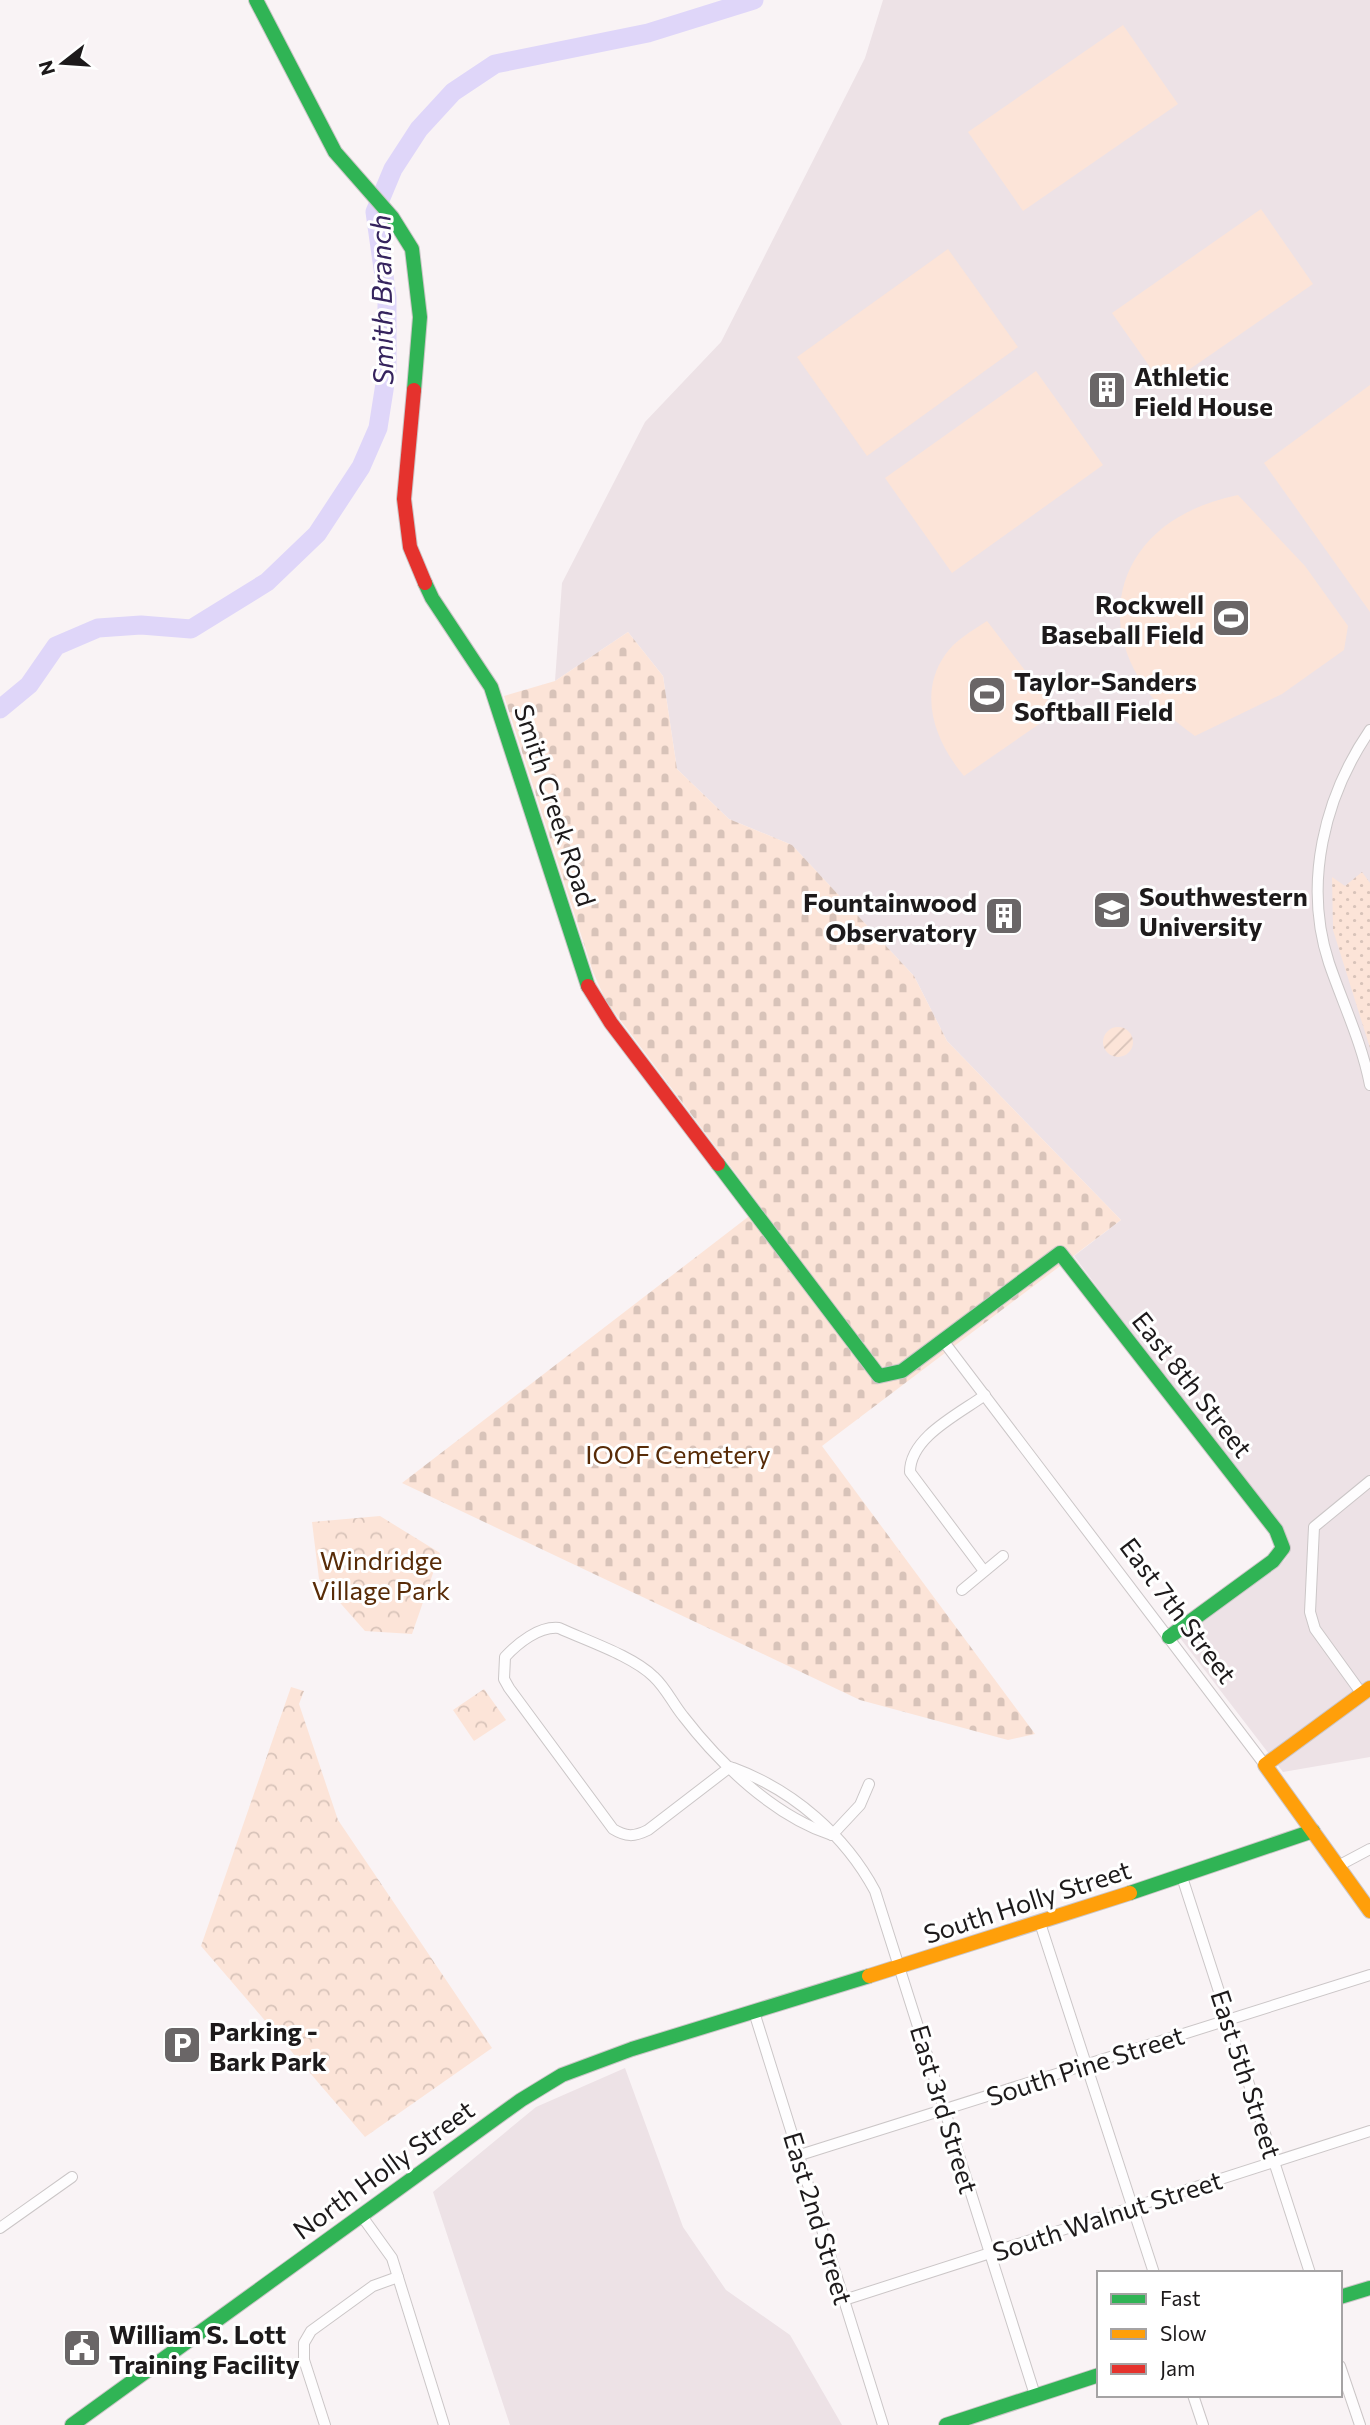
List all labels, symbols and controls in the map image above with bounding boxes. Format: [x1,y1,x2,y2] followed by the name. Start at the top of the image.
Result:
[28,28,98,98] north arrow
[33,58,59,78] text: N
[363,214,399,386] water label: Smith Branch
[1134,360,1273,421] place label: Athletic Field House
[1086,369,1128,411] building icon: Athletic Field House
[1041,588,1204,649] place label: Rockwell Baseball Field
[1210,597,1252,639] sports icon: Rockwell Baseball Field
[1014,665,1197,726] place label: Taylor-Sanders Softball Field
[966,674,1008,716] sports icon: Taylor-Sanders Softball Field
[509,700,603,910] street label: Smith Creek Road
[1139,880,1308,941] place label: Southwestern University
[803,886,977,947] place label: Fountainwood Observatory
[1091,889,1133,931] school or university icon: Southwestern University
[983,895,1025,937] building icon: Fountainwood Observatory
[1127,1305,1259,1463] street label: East 8th Street
[585,1438,771,1469] park label: IOOF Cemetery
[1114,1531,1244,1689] street label: East 7th Street
[312,1544,450,1605] park label: Windridge Village Park
[919,1853,1135,1949] street label: South Holly Street
[1205,1986,1289,2162] street label: East 5th Street
[209,2015,327,2076] place label: Parking - Bark Park
[982,2018,1188,2112] street label: South Pine Street
[905,2021,985,2197] street label: East 3rd Street
[161,2024,203,2066] parking icon: Parking - Bark Park
[286,2093,480,2245] street label: North Holly Street
[778,2128,860,2308] street label: East 2nd Street
[988,2163,1226,2267] street label: South Walnut Street
[1097,2271,1342,2397] legend
[1160,2285,1201,2310] text: Fast
[109,2318,300,2379] place label: William S. Lott Training Facility
[1160,2320,1207,2345] text: Slow
[61,2327,103,2369] public building icon: William S. Lott Training Facility
[1160,2355,1195,2380] text: Jam

